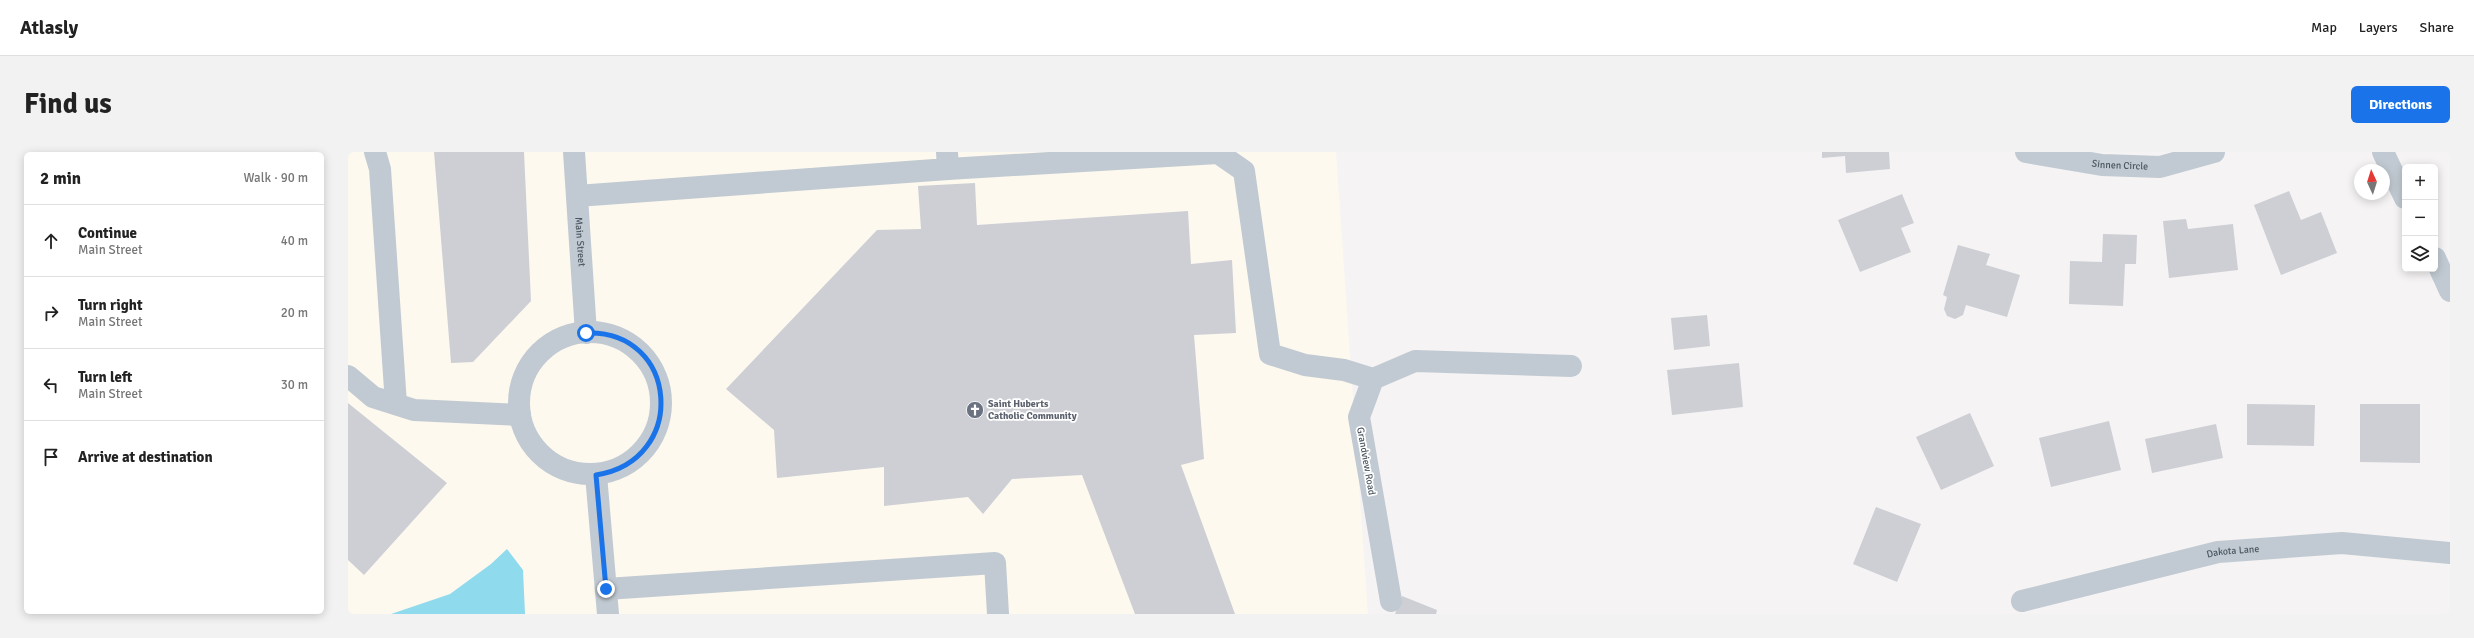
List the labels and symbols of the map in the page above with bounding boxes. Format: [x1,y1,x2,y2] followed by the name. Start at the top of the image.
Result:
[2091,157,2148,173] street label: Sinnen Circle
[2354,164,2390,200] north arrow
[572,217,588,267] street label: Main Street
[577,324,595,342] route start
[988,398,1077,422] place label: Saint Huberts Catholic Community
[965,400,985,420] church icon: Saint Huberts Catholic Community
[1354,426,1378,496] street label: Grandview Road
[2205,543,2260,561] street label: Dakota Lane
[597,580,615,598] route end

